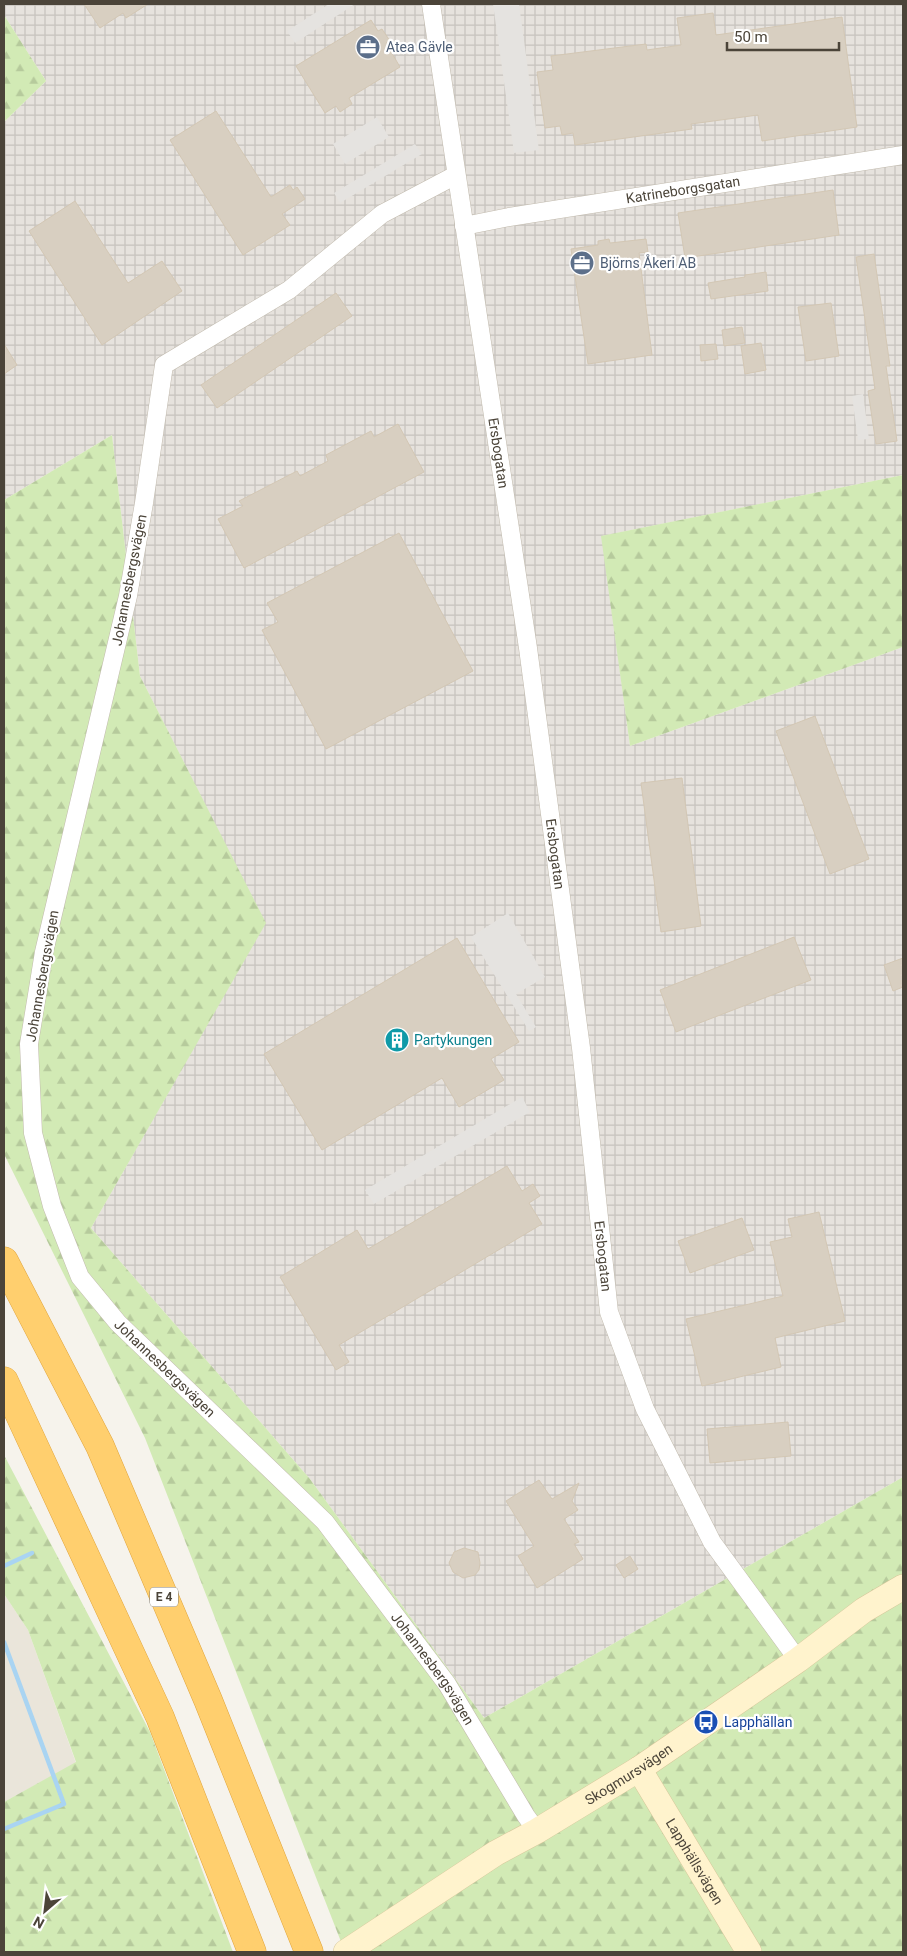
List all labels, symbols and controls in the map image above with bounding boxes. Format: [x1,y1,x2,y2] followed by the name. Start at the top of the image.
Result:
[727,20,840,52] scale bar
[734,28,768,46] text: 50 m
[355,34,381,60] office icon: Atea Gävle
[386,39,453,55] place label: Atea Gävle
[625,173,741,206] street label: Katrineborgsgatan
[569,250,595,276] office icon: Björns Åkeri AB
[600,254,696,271] place label: Björns Åkeri AB
[485,417,512,489] street label: Ersbogatan
[108,513,150,647] street label: Johannesbergsvägen
[543,818,568,890] street label: Ersbogatan
[23,909,61,1043] street label: Johannesbergsvägen
[384,1027,410,1053] building icon: Partykungen
[414,1032,492,1048] place label: Partykungen
[591,1220,615,1292] street label: Ersbogatan
[111,1316,219,1420] street label: Johannesbergsvägen
[150,1588,178,1606] road number: E 4
[388,1609,478,1728] street label: Johannesbergsvägen
[693,1709,719,1735] bus stop icon: Lapphällan
[724,1714,792,1730] place label: Lapphällan
[582,1741,675,1808] street label: Skogmursvägen
[663,1816,727,1908] street label: Lapphällsvägen
[20,1886,70,1936] north arrow
[31,1913,47,1932] text: N

